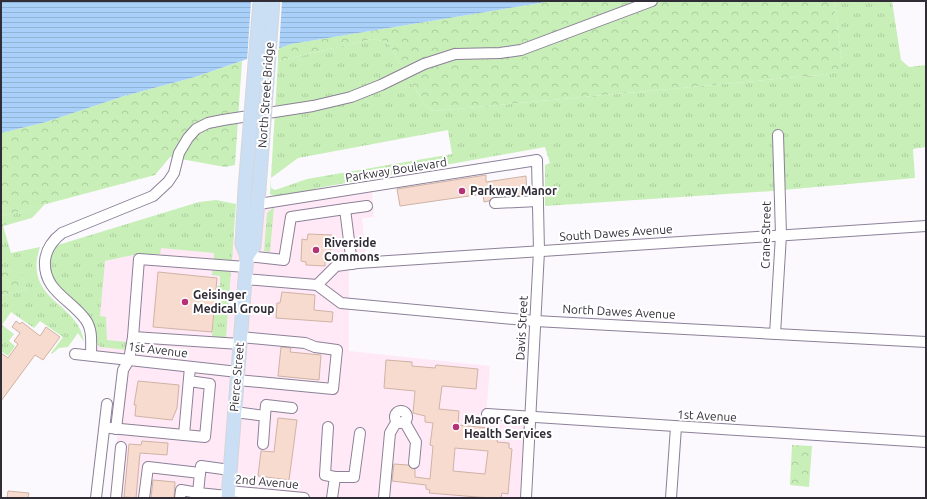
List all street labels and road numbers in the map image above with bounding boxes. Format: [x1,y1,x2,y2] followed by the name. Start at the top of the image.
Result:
[255,41,276,148] street label: North Street Bridge
[344,155,448,184] street label: Parkway Boulevard
[758,201,773,269] street label: Crane Street
[559,222,673,243] street label: South Dawes Avenue
[513,295,530,361] street label: Davis Street
[562,302,676,321] street label: North Dawes Avenue
[128,339,189,360] street label: 1st Avenue
[227,341,246,412] street label: Pierce Street
[677,407,737,424] street label: 1st Avenue
[235,472,299,491] street label: 2nd Avenue

